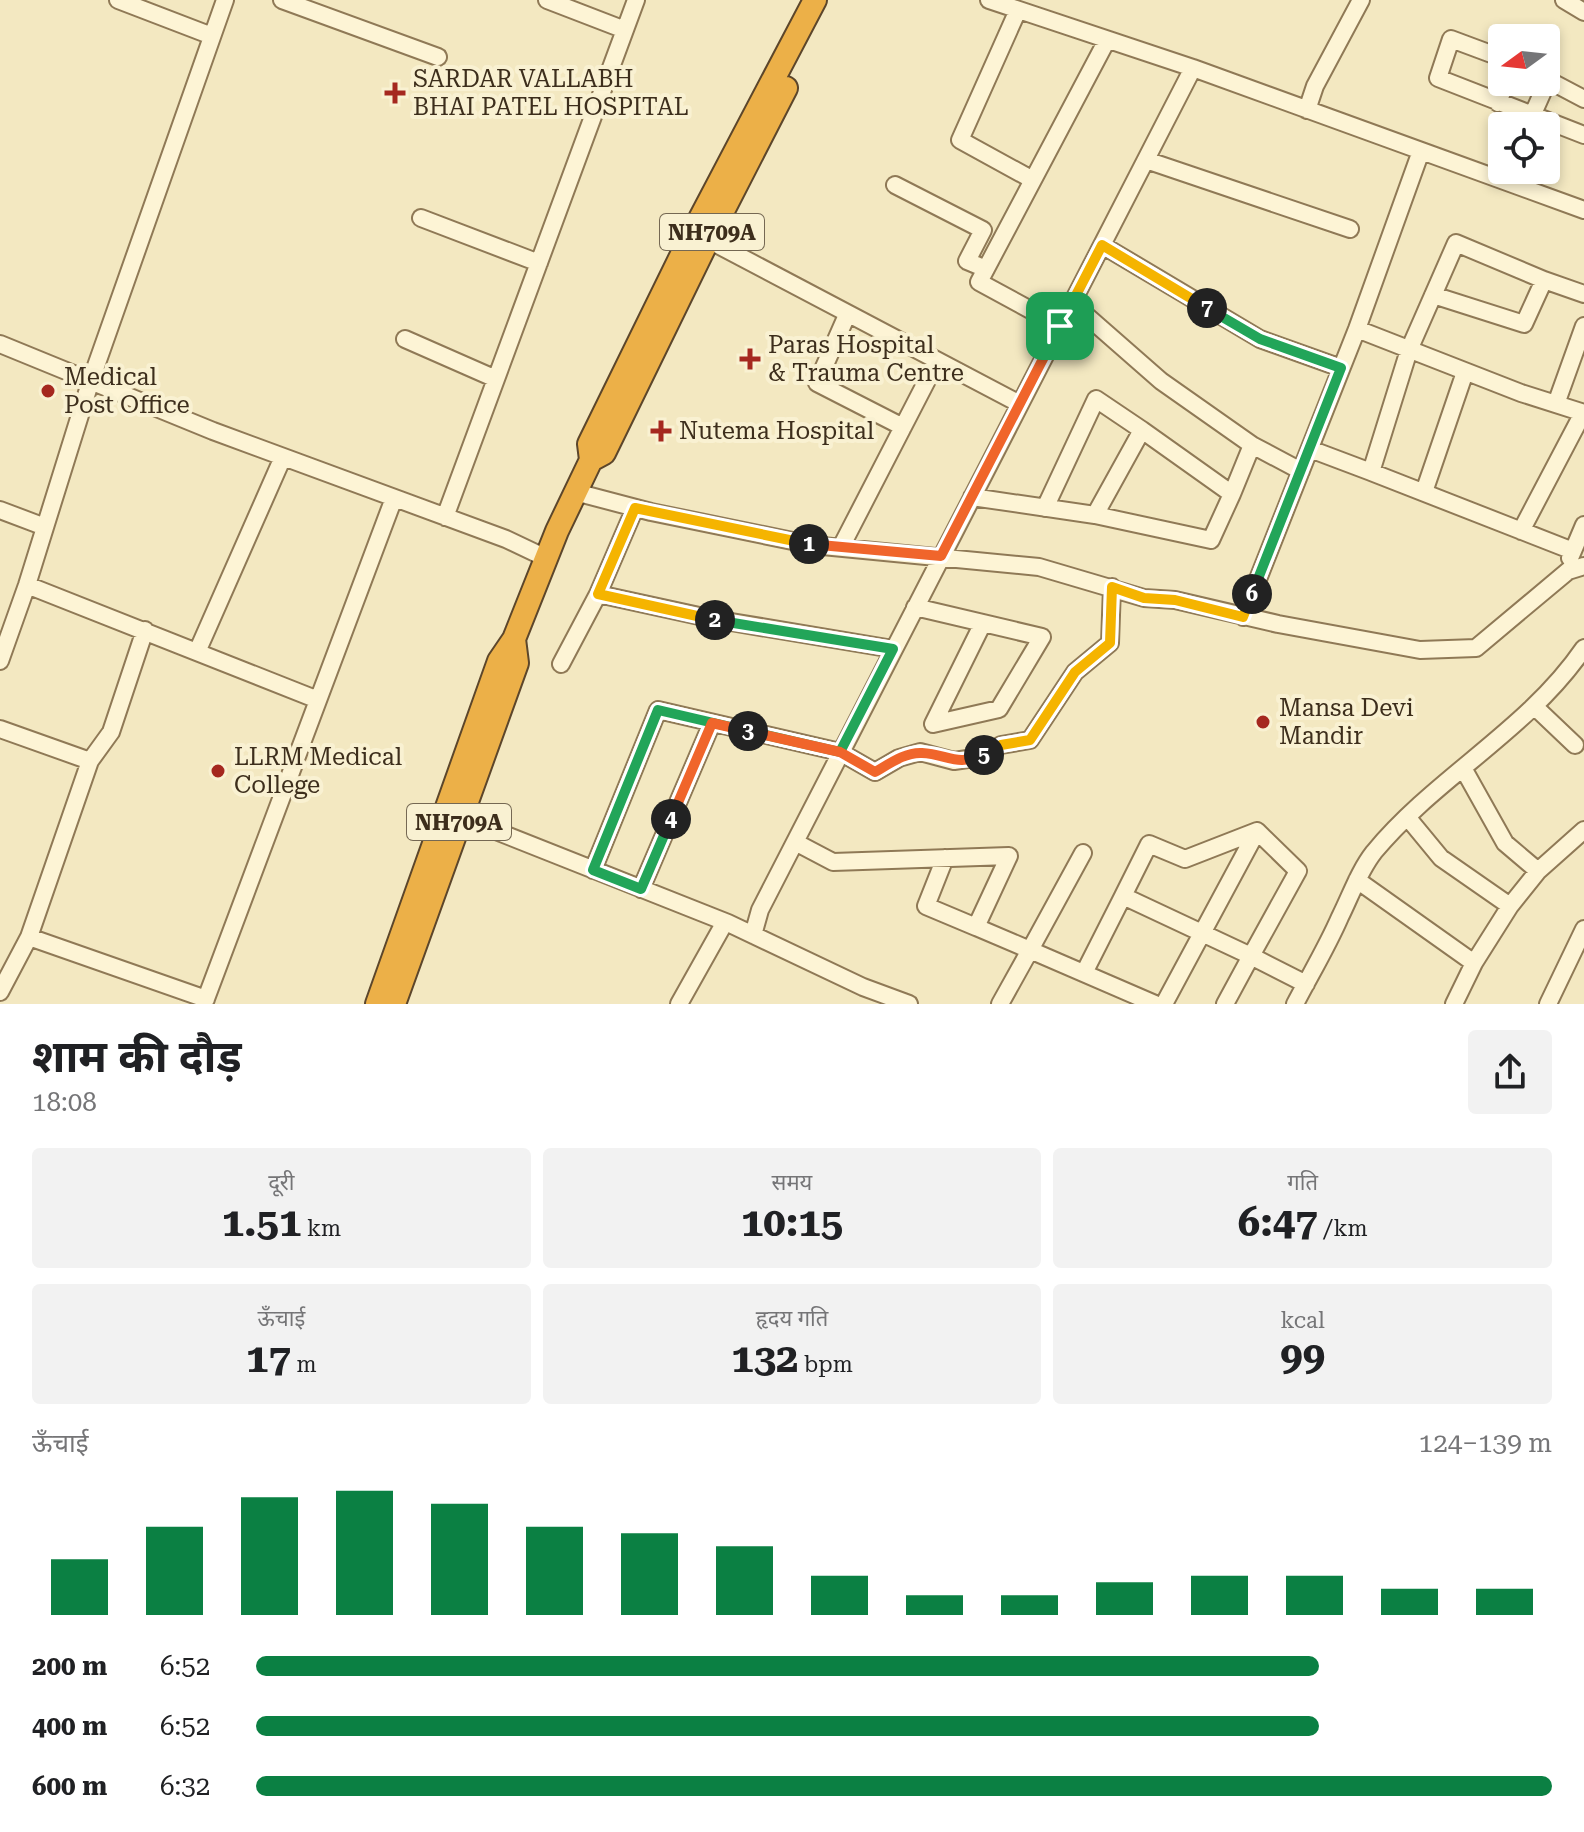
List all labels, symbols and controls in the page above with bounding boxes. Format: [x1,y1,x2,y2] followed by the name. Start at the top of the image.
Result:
[1488,24,1560,96] north arrow
[1488,24,1560,184] map controls
[413,65,689,121] place label: SARDAR VALLABH BHAI PATEL HOSPITAL
[384,82,406,104] marker: SARDAR VALLABH BHAI PATEL HOSPITAL
[1488,112,1560,184] button: locate
[660,214,764,250] road number: NH709A
[1187,288,1227,328] pin: 7
[1026,292,1094,360] pin
[1201,295,1213,320] text: 7
[1038,304,1082,348] icon: arrive
[768,331,964,387] place label: Paras Hospital & Trauma Centre
[739,348,761,370] marker: Paras Hospital & Trauma Centre
[64,363,190,419] place label: Medical Post Office
[39,382,57,400] marker: Medical Post Office
[679,417,874,445] place label: Nutema Hospital
[650,420,672,442] marker: Nutema Hospital
[789,524,829,564] pin: 1
[803,531,815,556] text: 1
[1232,574,1272,614] pin: 6
[1246,581,1258,606] text: 6
[695,600,735,640] pin: 2
[709,607,721,632] text: 2
[1279,694,1414,750] place label: Mansa Devi Mandir
[728,711,768,751] pin: 3
[1254,713,1272,731] marker: Mansa Devi Mandir
[742,718,754,743] text: 3
[964,735,1004,775] pin: 5
[978,742,990,767] text: 5
[234,743,402,799] place label: LLRM Medical College
[209,762,227,780] marker: LLRM Medical College
[651,799,691,839] pin: 4
[407,804,511,840] road number: NH709A
[665,806,677,831] text: 4
[1468,1030,1552,1114] button: share
[32,1031,241,1083] text: शाम की दौड़
[32,1087,97,1117] text: 18:08
[268,1170,295,1195] text: दूरी
[772,1170,812,1195] text: समय
[1287,1170,1318,1195] text: गति
[222,1199,301,1246] text: 1.51
[741,1199,843,1246] text: 10:15
[1238,1199,1318,1246] text: 6:47
[301,1216,341,1241] text: km
[1318,1216,1367,1241] text: /km
[257,1306,305,1331] text: ऊँचाई
[756,1306,828,1331] text: हृदय गति
[1281,1308,1325,1333] text: kcal
[1280,1333,1325,1380] text: 99
[246,1335,291,1382] text: 17
[731,1335,798,1382] text: 132
[291,1352,317,1377] text: m
[798,1352,853,1377] text: bpm
[32,1428,88,1458] text: ऊँचाई
[1419,1428,1552,1458] text: 124–139 m
[32,1651,107,1681] text: 200 m
[160,1651,210,1681] text: 6:52
[32,1711,107,1741] text: 400 m
[160,1711,210,1741] text: 6:52
[32,1771,107,1801] text: 600 m
[160,1771,210,1801] text: 6:32

